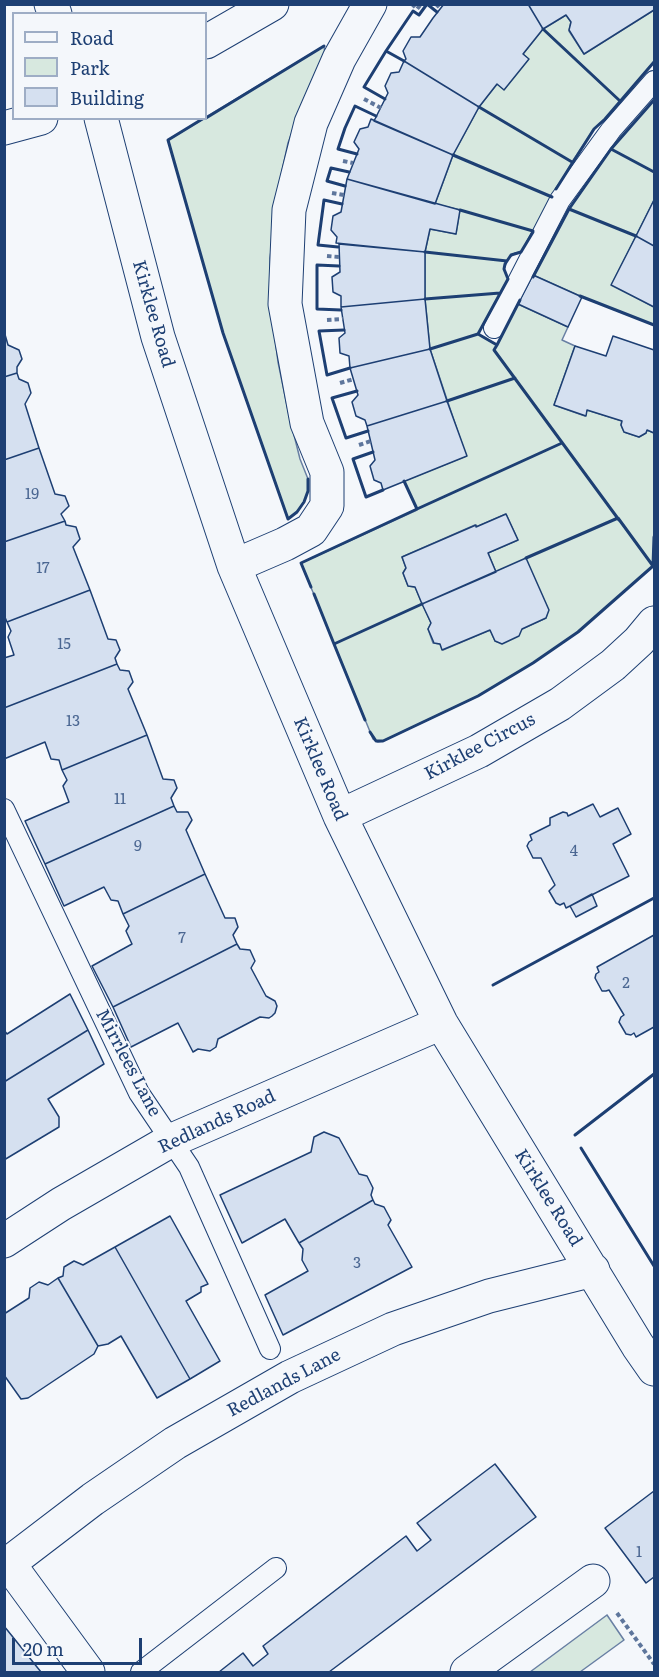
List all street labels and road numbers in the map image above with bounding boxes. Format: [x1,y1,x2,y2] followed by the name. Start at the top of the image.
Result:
[127,258,179,370] street label: Kirklee Road
[421,709,539,785] street label: Kirklee Circus
[288,714,352,824] street label: Kirklee Road
[91,1006,165,1120] street label: Mirrlees Lane
[155,1085,279,1159] street label: Redlands Road
[510,1145,586,1251] street label: Kirklee Road
[224,1344,344,1422] street label: Redlands Lane

